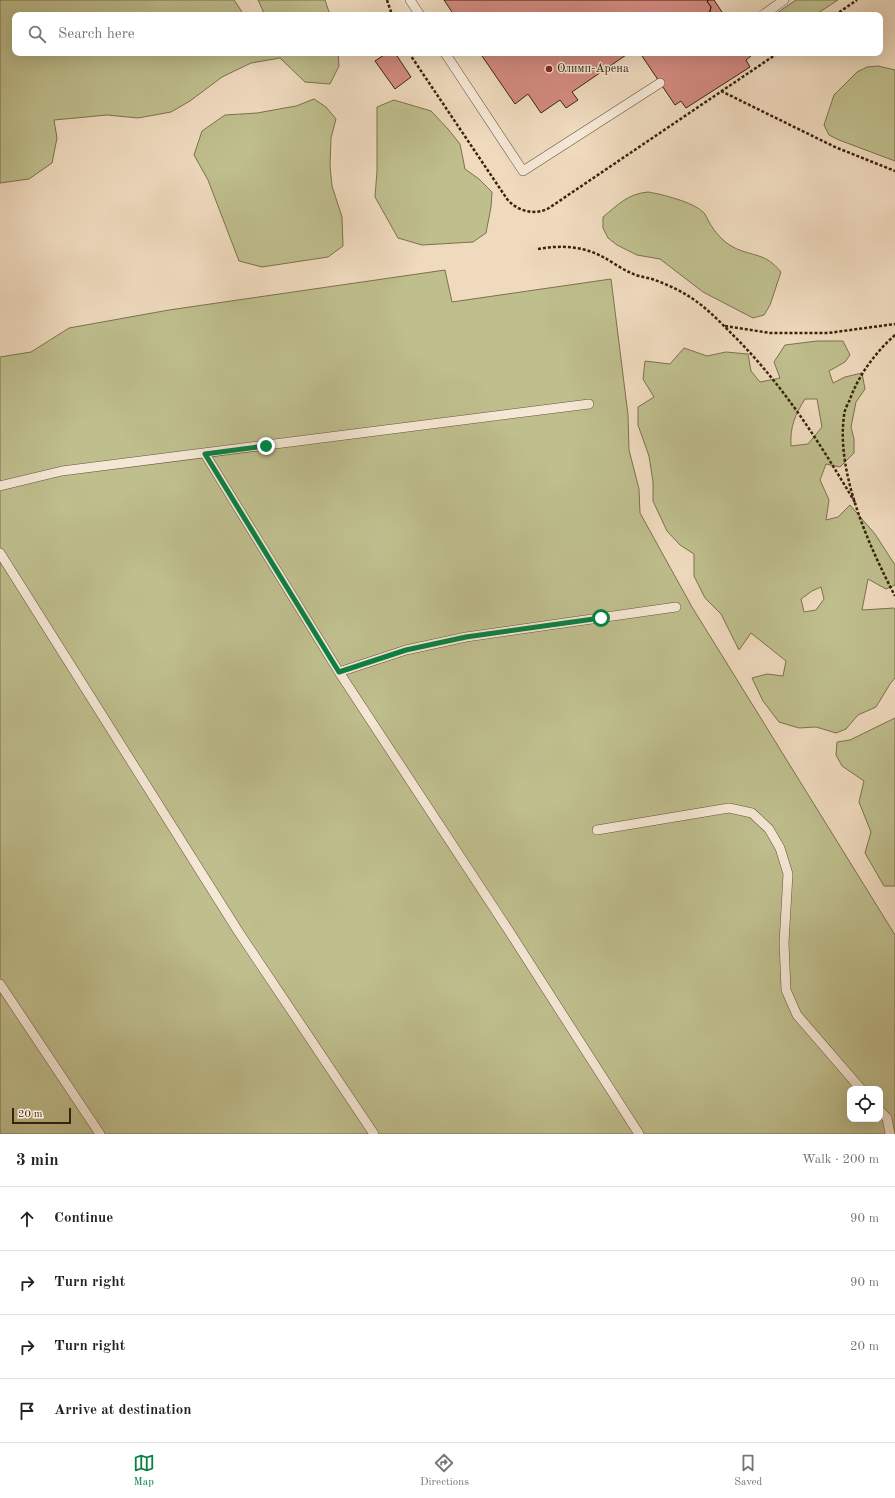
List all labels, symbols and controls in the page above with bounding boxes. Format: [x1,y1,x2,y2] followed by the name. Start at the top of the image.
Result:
[12,12,883,56] search box
[26,23,48,45] icon: search
[58,27,135,42] text: Search here
[557,63,629,75] place label: Олимп-Арена
[544,64,554,74] marker: Олимп-Арена
[257,437,275,455] route end
[592,609,610,627] route start
[847,1086,883,1122] map controls
[847,1086,883,1122] button: locate
[12,1106,71,1125] scale bar
[18,1109,43,1120] text: 20 m
[16,1152,59,1169] text: 3 min
[802,1153,879,1166] text: Walk · 200 m
[16,1208,38,1230] icon: ahead
[54,1211,113,1226] text: Continue
[850,1212,879,1225] text: 90 m
[16,1272,38,1294] icon: right
[54,1275,125,1290] text: Turn right
[850,1276,879,1289] text: 90 m
[16,1336,38,1358] icon: right
[54,1339,125,1354] text: Turn right
[850,1340,879,1353] text: 20 m
[16,1400,38,1422] icon: arrive
[54,1403,192,1418] text: Arrive at destination
[133,1452,155,1490] tab: Map
[420,1452,469,1490] tab: Directions
[734,1452,762,1490] tab: Saved

